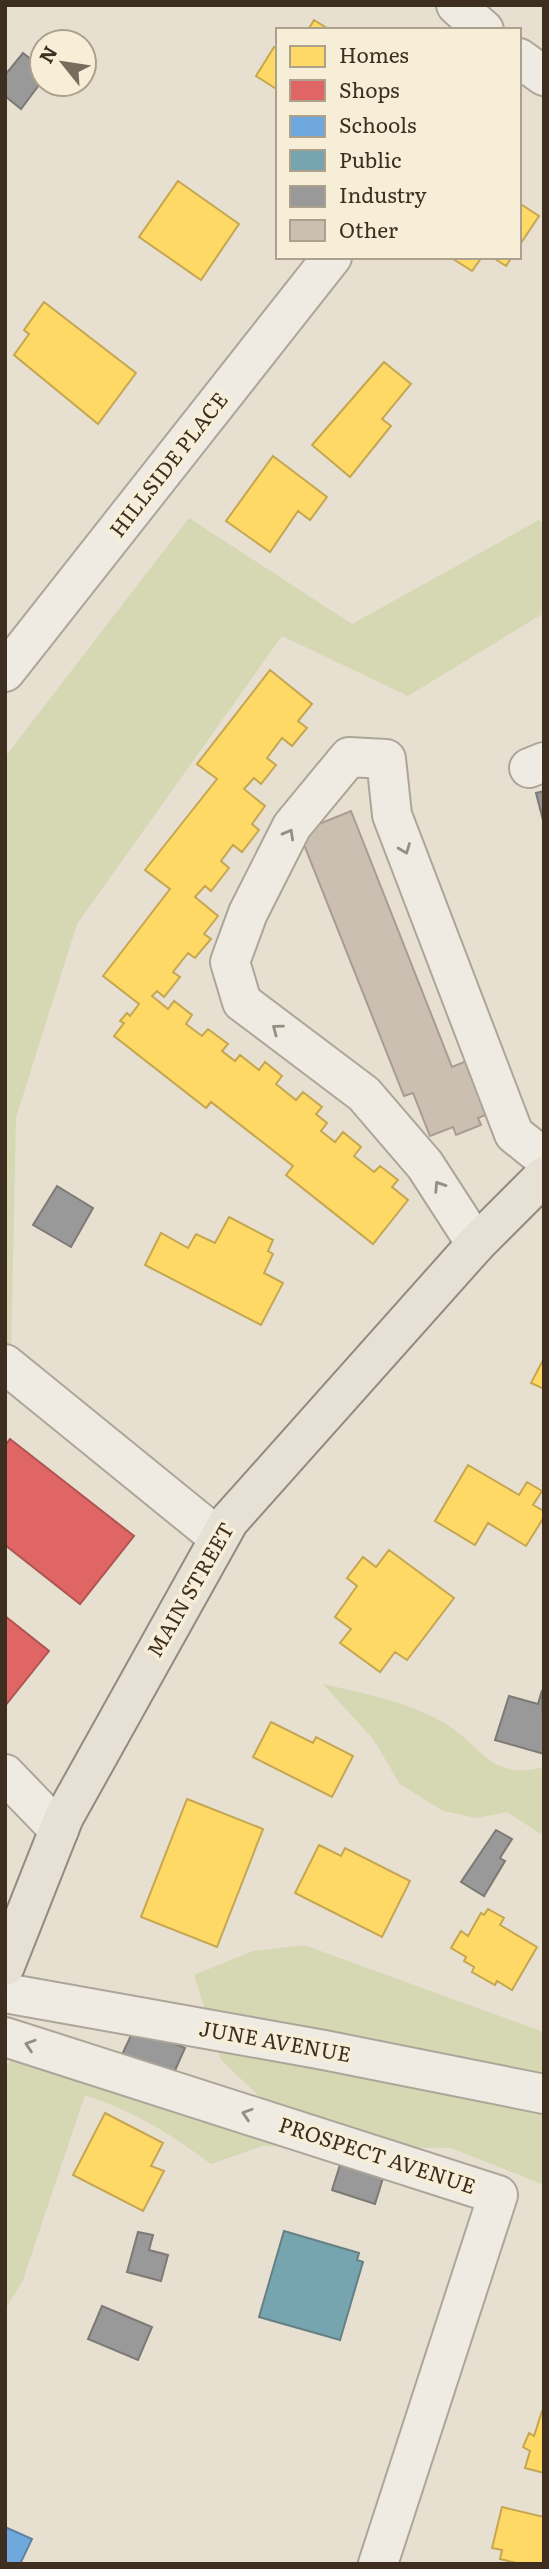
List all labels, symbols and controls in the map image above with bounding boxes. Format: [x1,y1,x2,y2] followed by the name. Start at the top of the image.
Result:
[28,28,98,98] north arrow
[276,28,521,259] legend
[339,38,409,69] text: Homes
[31,40,64,68] text: N
[339,73,400,104] text: Shops
[339,108,417,139] text: Schools
[339,143,401,174] text: Public
[339,178,427,209] text: Industry
[339,213,398,244] text: Other
[100,384,234,543] street label: HILLSIDE PLACE
[280,829,294,841] one-way arrow
[397,843,411,855] one-way arrow
[272,1025,285,1038] one-way arrow
[434,1181,447,1194] one-way arrow
[138,1515,240,1662] street label: MAIN STREET
[197,2011,354,2068] street label: JUNE AVENUE
[24,2039,37,2053] one-way arrow
[275,2107,480,2200] street label: PROSPECT AVENUE
[241,2108,253,2122] one-way arrow

